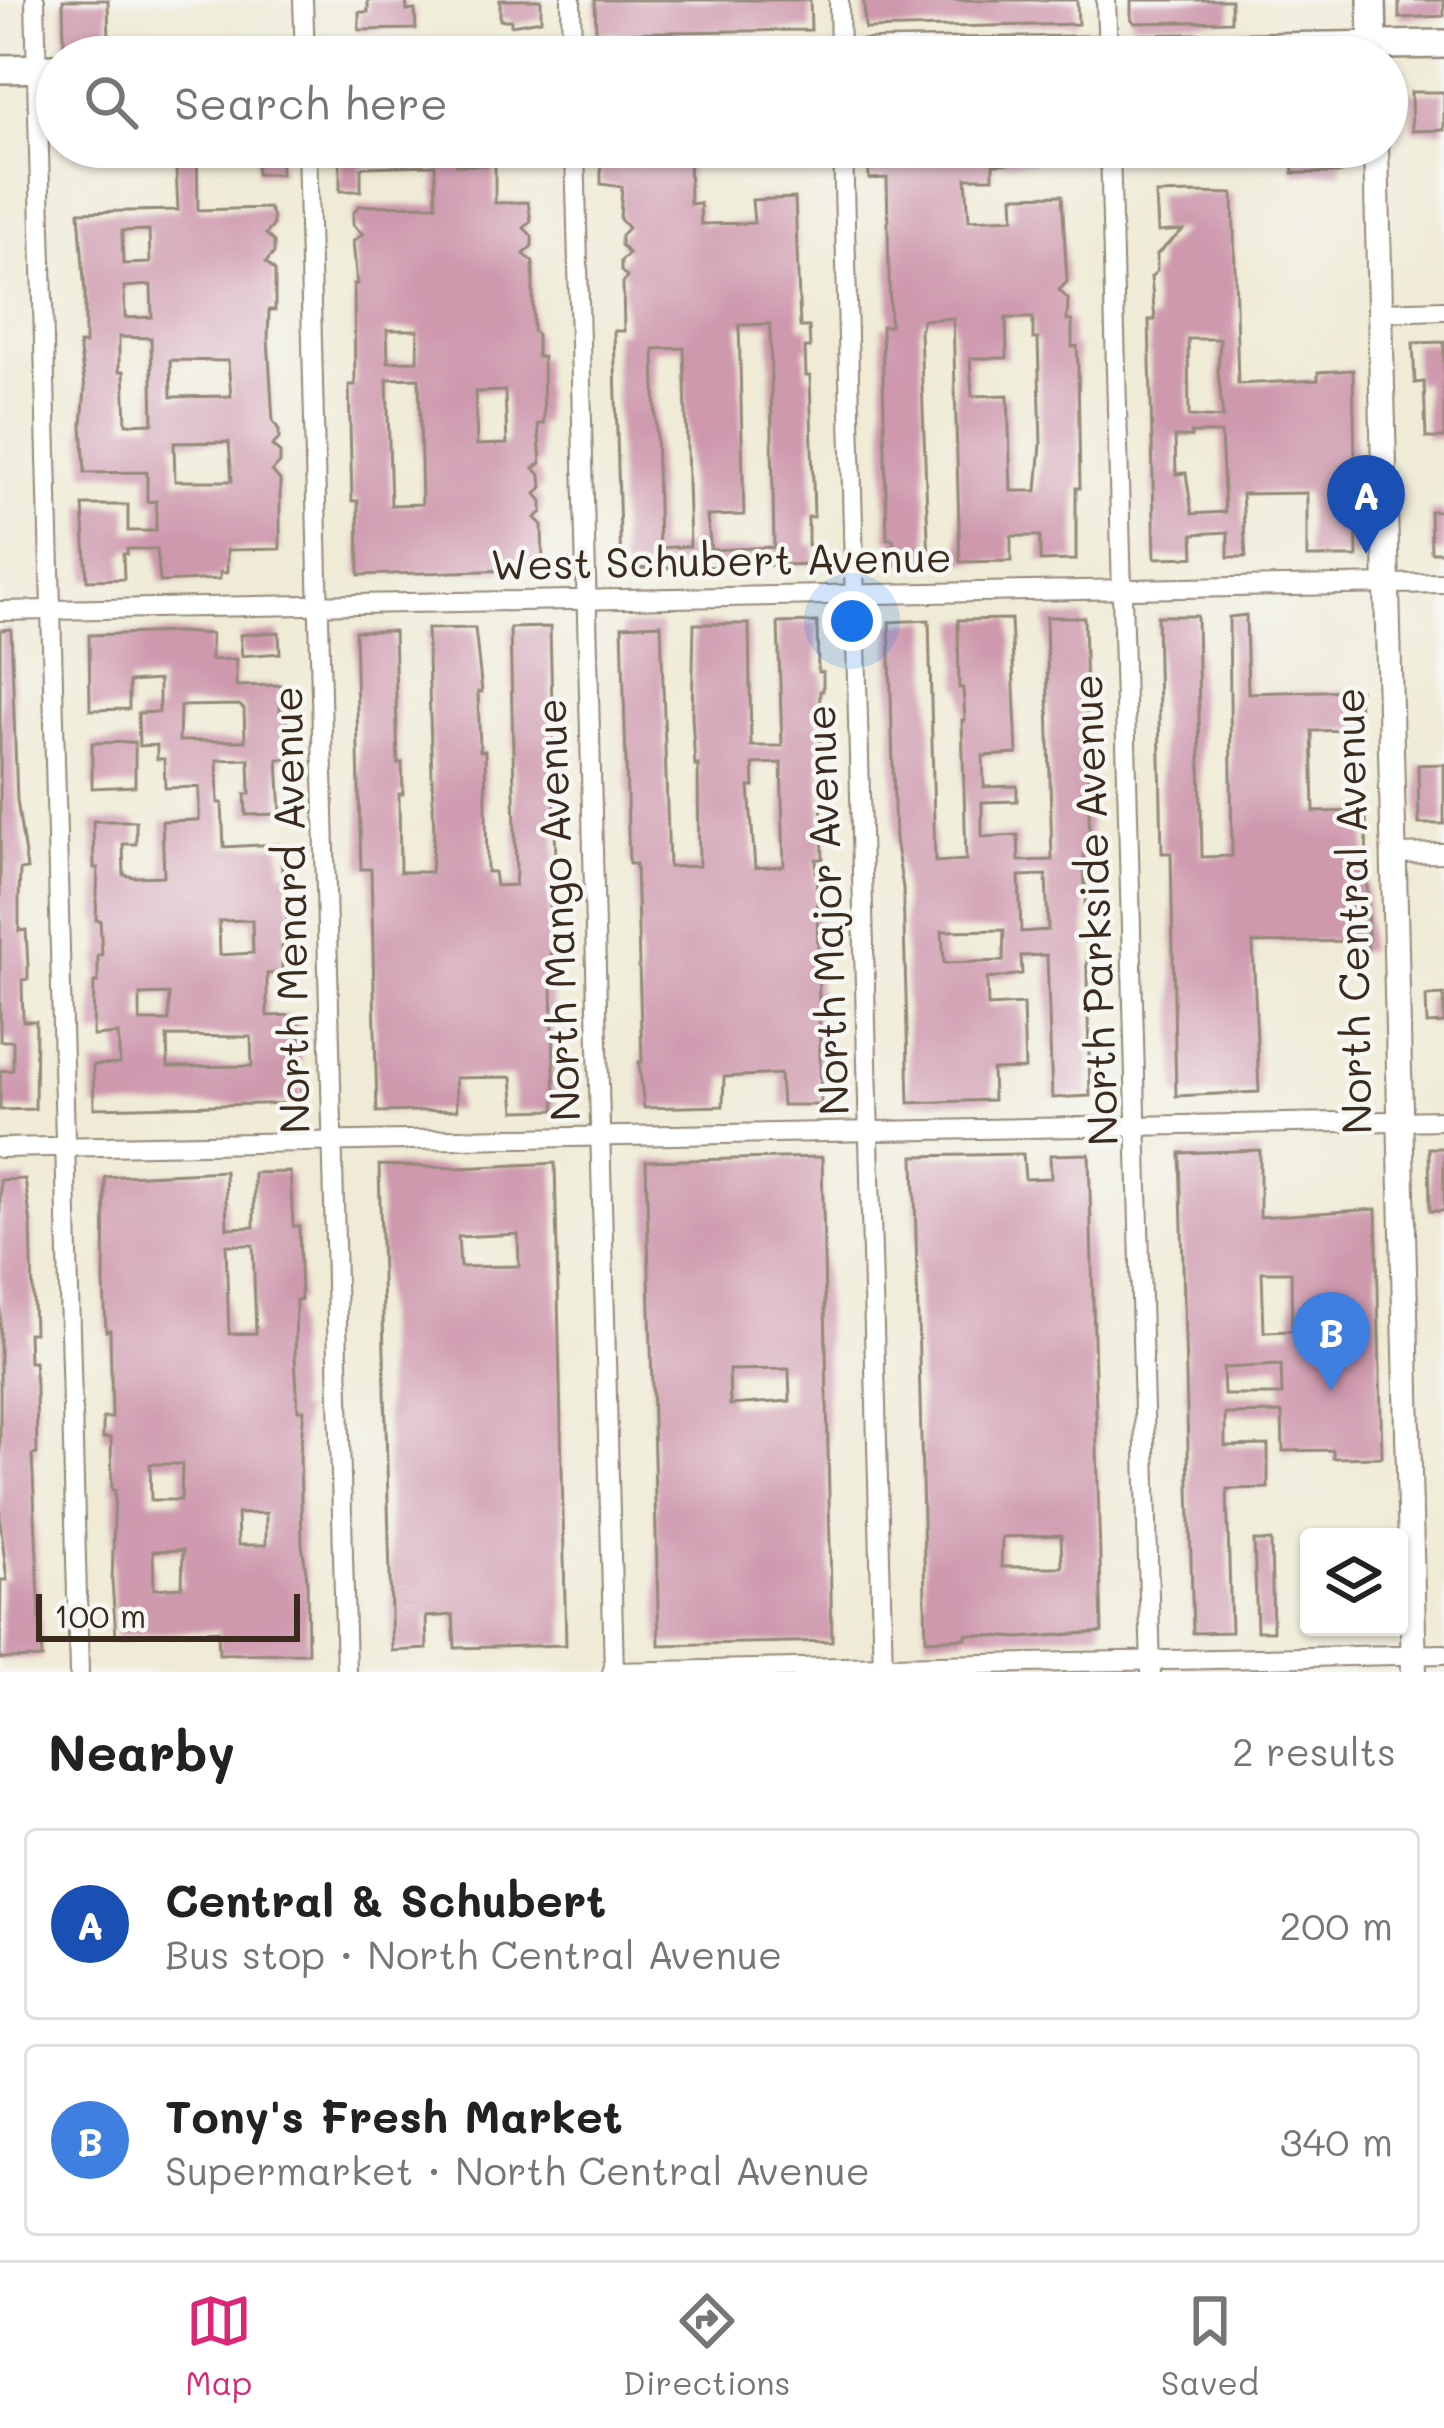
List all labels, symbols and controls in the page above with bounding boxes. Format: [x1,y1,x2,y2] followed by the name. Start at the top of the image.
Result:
[36,36,1408,168] search box
[78,69,144,135] icon: search
[174,73,448,131] text: Search here
[1327,455,1405,554] pin: A
[490,528,952,591] street label: West Schubert Avenue
[822,591,882,651] your location
[1058,673,1129,1147] street label: North Parkside Avenue
[258,686,321,1134] street label: North Menard Avenue
[1320,687,1383,1135] street label: North Central Avenue
[522,697,591,1123] street label: North Mango Avenue
[791,704,860,1116] street label: North Major Avenue
[1292,1292,1370,1391] pin: B
[1300,1528,1408,1636] map controls
[1300,1528,1408,1636] button: layers
[36,1588,300,1641] scale bar
[54,1593,146,1636] text: 100 m
[48,1717,235,1784] text: Nearby
[1232,1725,1396,1776] text: 2 results
[165,1870,606,1928] text: Central & Schubert
[76,1899,104,1950] text: A
[1280,1899,1393,1950] text: 200 m
[165,1928,782,1979] text: Bus stop · North Central Avenue
[165,2086,623,2144] text: Tony's Fresh Market
[77,2115,103,2166] text: B
[1280,2115,1393,2166] text: 340 m
[165,2144,870,2195] text: Supermarket · North Central Avenue
[185,2288,252,2403] tab: Map
[623,2288,790,2403] tab: Directions
[1161,2288,1259,2403] tab: Saved

